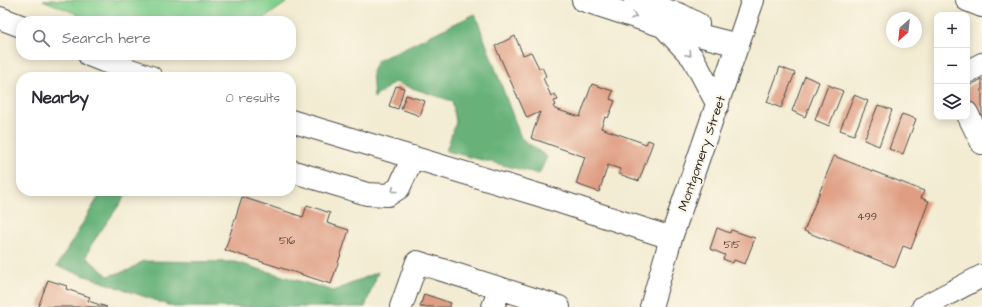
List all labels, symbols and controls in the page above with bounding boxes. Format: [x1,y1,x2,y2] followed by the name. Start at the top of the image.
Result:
[630,12,637,20] one-way arrow
[886,12,922,48] north arrow
[934,12,970,120] map controls
[934,12,970,48] button: +
[16,16,296,60] search box
[30,27,52,49] icon: search
[62,28,151,49] text: Search here
[934,48,970,84] button: −
[685,49,692,57] one-way arrow
[934,84,970,120] button: layers
[32,86,89,110] text: Nearby
[225,89,280,107] text: 0 results
[674,93,731,214] street label: Montgomery Street
[392,186,399,193] one-way arrow
[857,209,877,224] house number: 499
[279,233,295,248] house number: 516
[724,237,741,252] house number: 515

